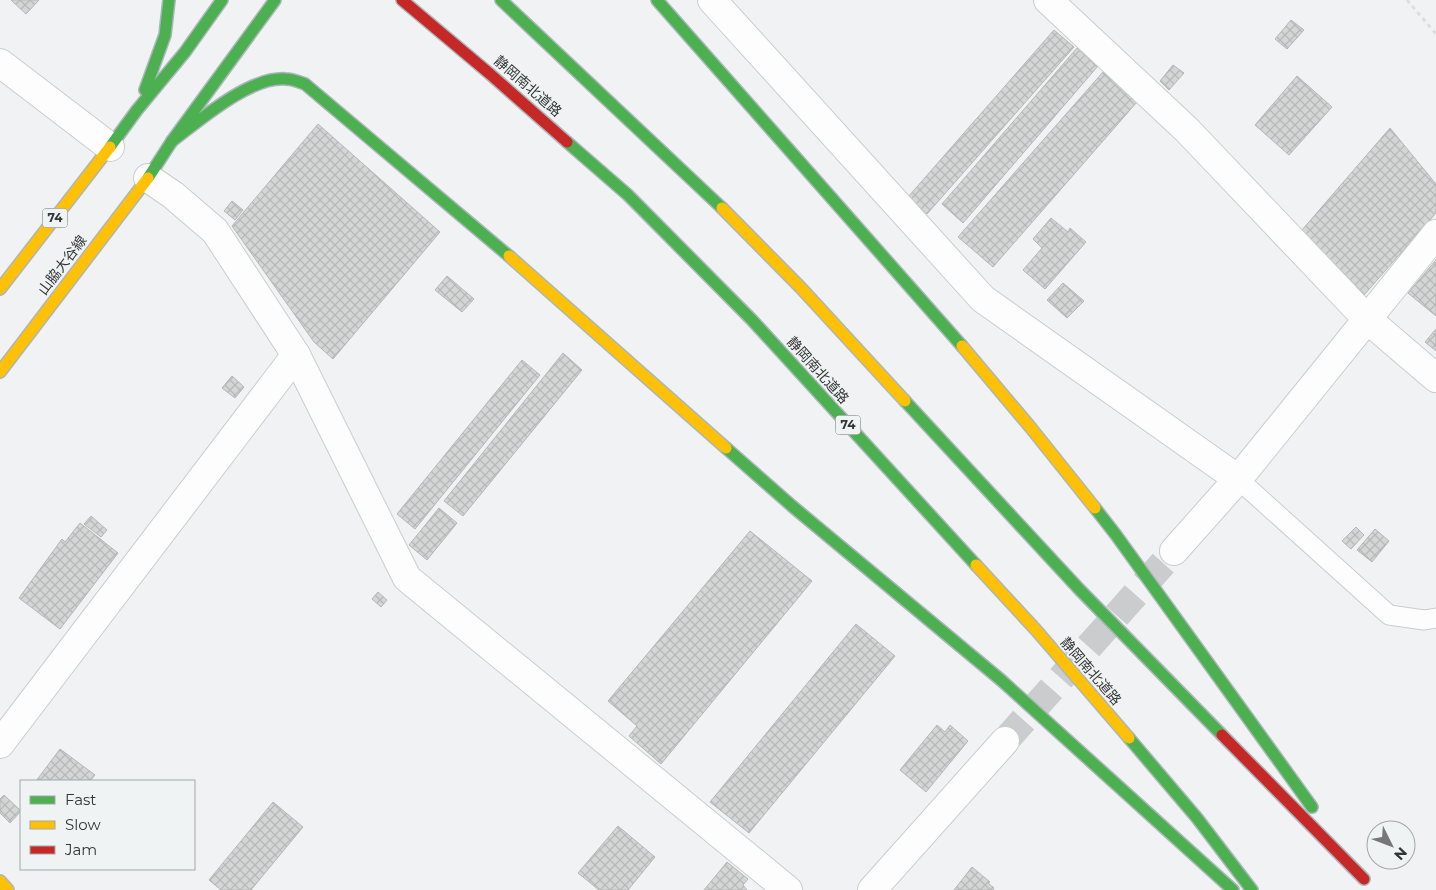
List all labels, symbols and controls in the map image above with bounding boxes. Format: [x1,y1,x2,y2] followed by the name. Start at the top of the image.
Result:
[490,52,566,120] street label: 静岡南北道路
[42,208,68,228] road number: 74
[34,232,90,298] street label: 山脇大谷線
[783,333,853,407] street label: 静岡南北道路
[836,416,860,434] road number: 74
[1057,633,1125,709] street label: 静岡南北道路
[20,780,195,870] legend
[65,790,96,809] text: Fast
[65,815,101,834] text: Slow
[1366,820,1416,870] north arrow
[64,840,97,859] text: Jam
[1390,843,1411,864] text: N

